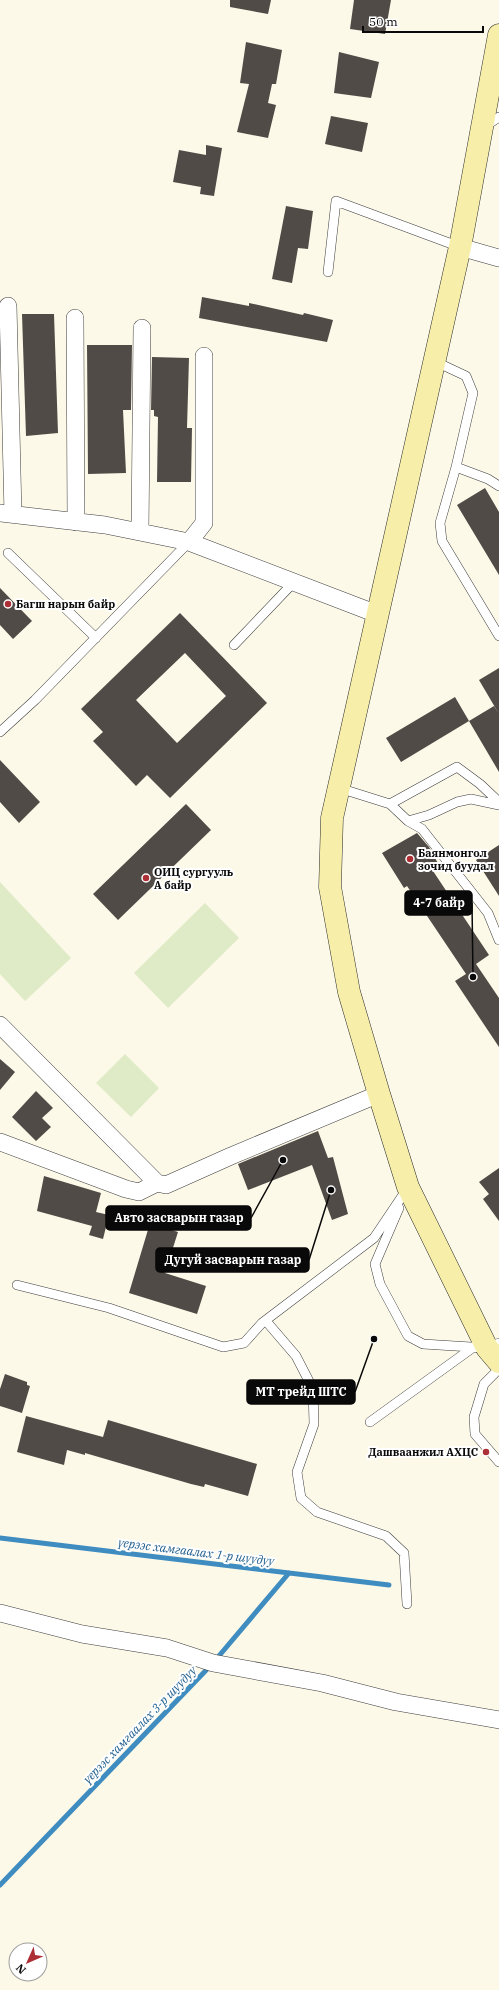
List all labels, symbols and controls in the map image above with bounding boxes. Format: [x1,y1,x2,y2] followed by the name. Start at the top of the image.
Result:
[363,8,483,34] scale bar
[369,14,398,29] text: 50 m
[16,597,115,611] place label: Багш нарын байр
[3,599,13,609] marker: Багш нарын байр
[418,846,494,873] place label: Баянмонгол зочид буудал
[405,854,415,864] marker: Баянмонгол зочид буудал
[154,865,234,892] place label: ОИЦ сургууль А байр
[141,873,151,883] marker: ОИЦ сургууль А байр
[405,891,472,915] callout: 4-7 байр
[413,895,465,910] text: 4-7 байр
[106,1206,251,1230] callout: Авто засварын газар
[114,1210,244,1225] text: Авто засварын газар
[156,1248,309,1272] callout: Дугуй засварын газар
[165,1252,302,1267] text: Дугуй засварын газар
[247,1380,355,1404] callout: МТ трейд ШТС
[255,1384,347,1399] text: МТ трейд ШТС
[368,1445,478,1459] place label: Дашваанжил АХЦС
[481,1447,491,1457] marker: Дашваанжил АХЦС
[116,1534,276,1569] water label: үерээс хамгаалах 1-р шуудуу
[79,1662,201,1787] water label: үерээс хамгаалах 3-р шуудуу
[8,1942,48,1982] north arrow
[13,1961,29,1977] text: N

